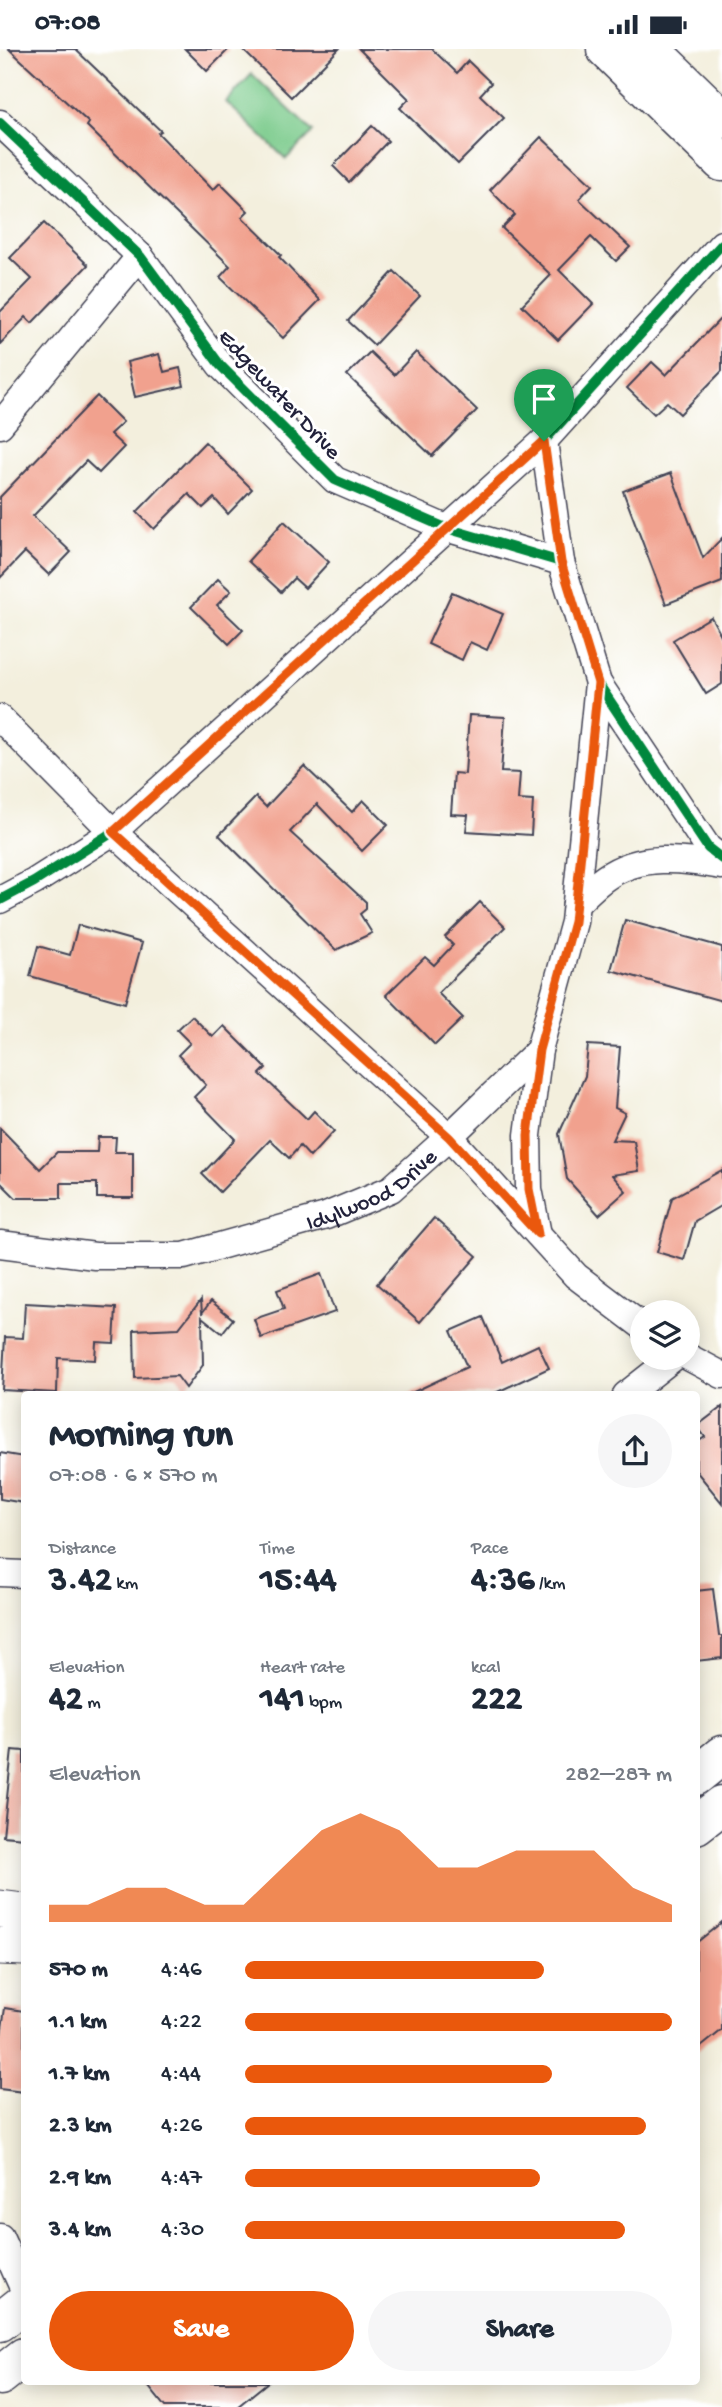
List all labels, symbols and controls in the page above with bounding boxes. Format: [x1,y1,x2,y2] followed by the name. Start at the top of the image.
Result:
[35,9,100,40] text: 07:08
[211,325,346,467] street label: Edgewater Drive
[514,369,574,441] pin
[525,380,563,418] icon: arrive
[304,1144,444,1238] street label: Idylwood Drive
[630,1300,700,1370] map controls
[630,1300,700,1370] button: layers
[598,1414,672,1488] button: share
[49,1415,233,1459] text: Morning run
[49,1463,218,1490] text: 07:08 · 6 × 570 m
[49,1538,116,1561] text: Distance
[260,1538,295,1561] text: Time
[471,1538,508,1561] text: Pace
[49,1561,112,1602] text: 3.42
[260,1561,337,1602] text: 15:44
[471,1561,534,1602] text: 4:36
[112,1573,138,1596] text: km
[534,1573,566,1596] text: /km
[49,1657,125,1680] text: Elevation
[260,1657,345,1680] text: Heart rate
[471,1657,501,1680] text: kcal
[49,1680,83,1721] text: 42
[260,1680,305,1721] text: 141
[471,1680,522,1721] text: 222
[83,1692,101,1715] text: m
[305,1692,342,1715] text: bpm
[49,1762,140,1789] text: Elevation
[565,1762,672,1789] text: 282–287 m
[49,1957,108,1984] text: 570 m
[161,1957,202,1984] text: 4:46
[49,2009,107,2036] text: 1.1 km
[161,2009,202,2036] text: 4:22
[49,2061,110,2088] text: 1.7 km
[161,2061,201,2088] text: 4:44
[49,2113,111,2140] text: 2.3 km
[161,2113,202,2140] text: 4:26
[49,2165,111,2192] text: 2.9 km
[161,2165,202,2192] text: 4:47
[49,2217,111,2244] text: 3.4 km
[161,2217,204,2244] text: 4:30
[49,2291,354,2371] button: Save
[368,2291,672,2371] button: Share

